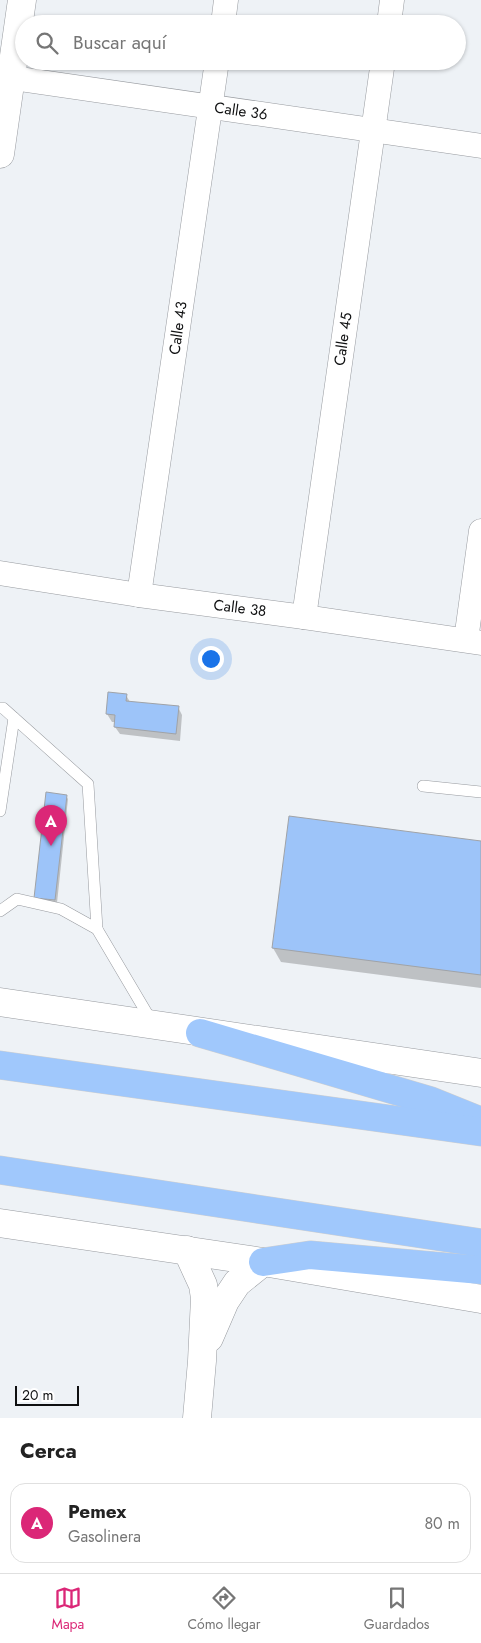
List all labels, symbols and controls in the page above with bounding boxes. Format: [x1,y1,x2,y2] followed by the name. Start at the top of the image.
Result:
[15,15,466,70] search box
[33,29,61,57] icon: search
[73,29,167,56] text: Buscar aquí
[213,96,269,126] street label: Calle 36
[163,300,193,356] street label: Calle 43
[328,311,358,367] street label: Calle 45
[212,594,268,622] street label: Calle 38
[198,646,224,672] your location
[35,805,67,846] pin: A
[15,1383,79,1406] scale bar
[22,1385,54,1405] text: 20 m
[20,1436,77,1466] text: Cerca
[68,1498,126,1525] text: Pemex
[31,1512,43,1535] text: A
[424,1512,460,1535] text: 80 m
[68,1525,141,1548] text: Gasolinera
[52,1584,84,1634] tab: Mapa
[187,1584,261,1634] tab: Cómo llegar
[364,1584,429,1634] tab: Guardados

